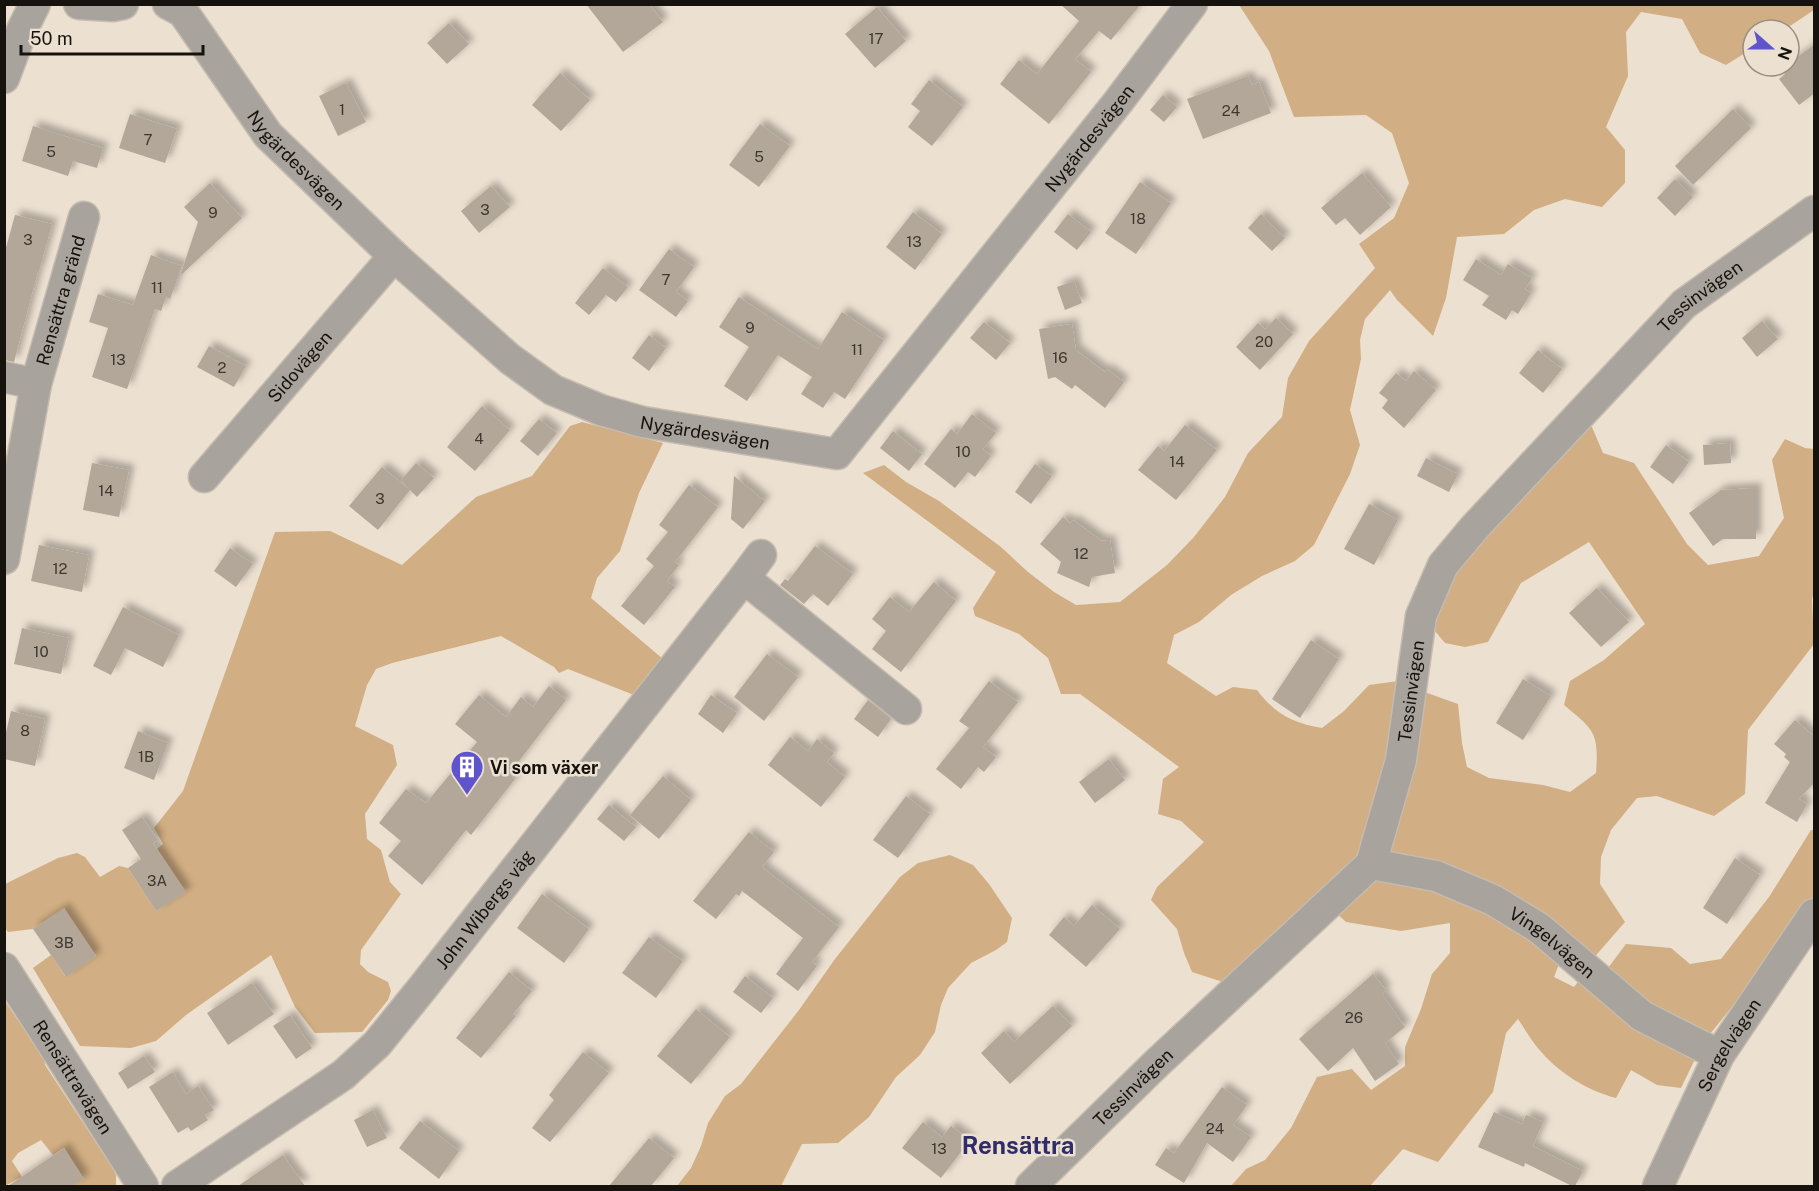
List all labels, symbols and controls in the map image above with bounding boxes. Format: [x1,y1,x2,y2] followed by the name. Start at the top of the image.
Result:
[21,18,202,56] scale bar
[1741,18,1801,78] north arrow
[30,28,73,49] text: 50 m
[868,30,884,47] house number: 17
[1773,44,1796,62] text: N
[1040,80,1138,196] street label: Nygärdesvägen
[339,101,345,118] house number: 1
[1222,102,1240,119] house number: 24
[243,106,350,214] street label: Nygärdesvägen
[143,131,153,148] house number: 7
[46,143,56,160] house number: 5
[754,148,764,165] house number: 5
[480,201,490,218] house number: 3
[208,204,218,221] house number: 9
[1130,210,1146,227] house number: 18
[23,231,33,248] house number: 3
[31,233,89,368] street label: Rensättra gränd
[906,233,922,250] house number: 13
[1653,256,1746,336] street label: Tessinvägen
[661,271,671,288] house number: 7
[151,279,163,296] house number: 11
[745,319,755,336] house number: 9
[263,326,336,406] street label: Sidovägen
[1255,333,1273,350] house number: 20
[851,341,863,358] house number: 11
[1052,349,1068,366] house number: 16
[110,351,126,368] house number: 13
[218,359,227,376] house number: 2
[639,411,772,453] street label: Nygärdesvägen
[474,430,484,447] house number: 4
[955,443,971,460] house number: 10
[1169,453,1185,470] house number: 14
[98,482,114,499] house number: 14
[375,490,385,507] house number: 3
[1073,545,1089,562] house number: 12
[52,560,68,577] house number: 12
[1393,639,1428,744] street label: Tessinvägen
[33,643,49,660] house number: 10
[20,722,30,739] house number: 8
[138,748,154,765] house number: 1B
[449,749,485,796] building icon: Vi som växer
[490,757,599,778] place label: Vi som växer
[431,845,537,973] street label: John Wibergs väg
[147,872,167,889] house number: 3A
[1506,902,1600,982] street label: Vingelvägen
[54,934,74,951] house number: 3B
[1693,994,1765,1095] street label: Sergelvägen
[1345,1009,1363,1026] house number: 26
[29,1016,117,1138] street label: Rensättravägen
[1088,1044,1177,1130] street label: Tessinvägen
[1206,1120,1224,1137] house number: 24
[962,1131,1074,1159] district label: Rensättra
[931,1140,947,1157] house number: 13

